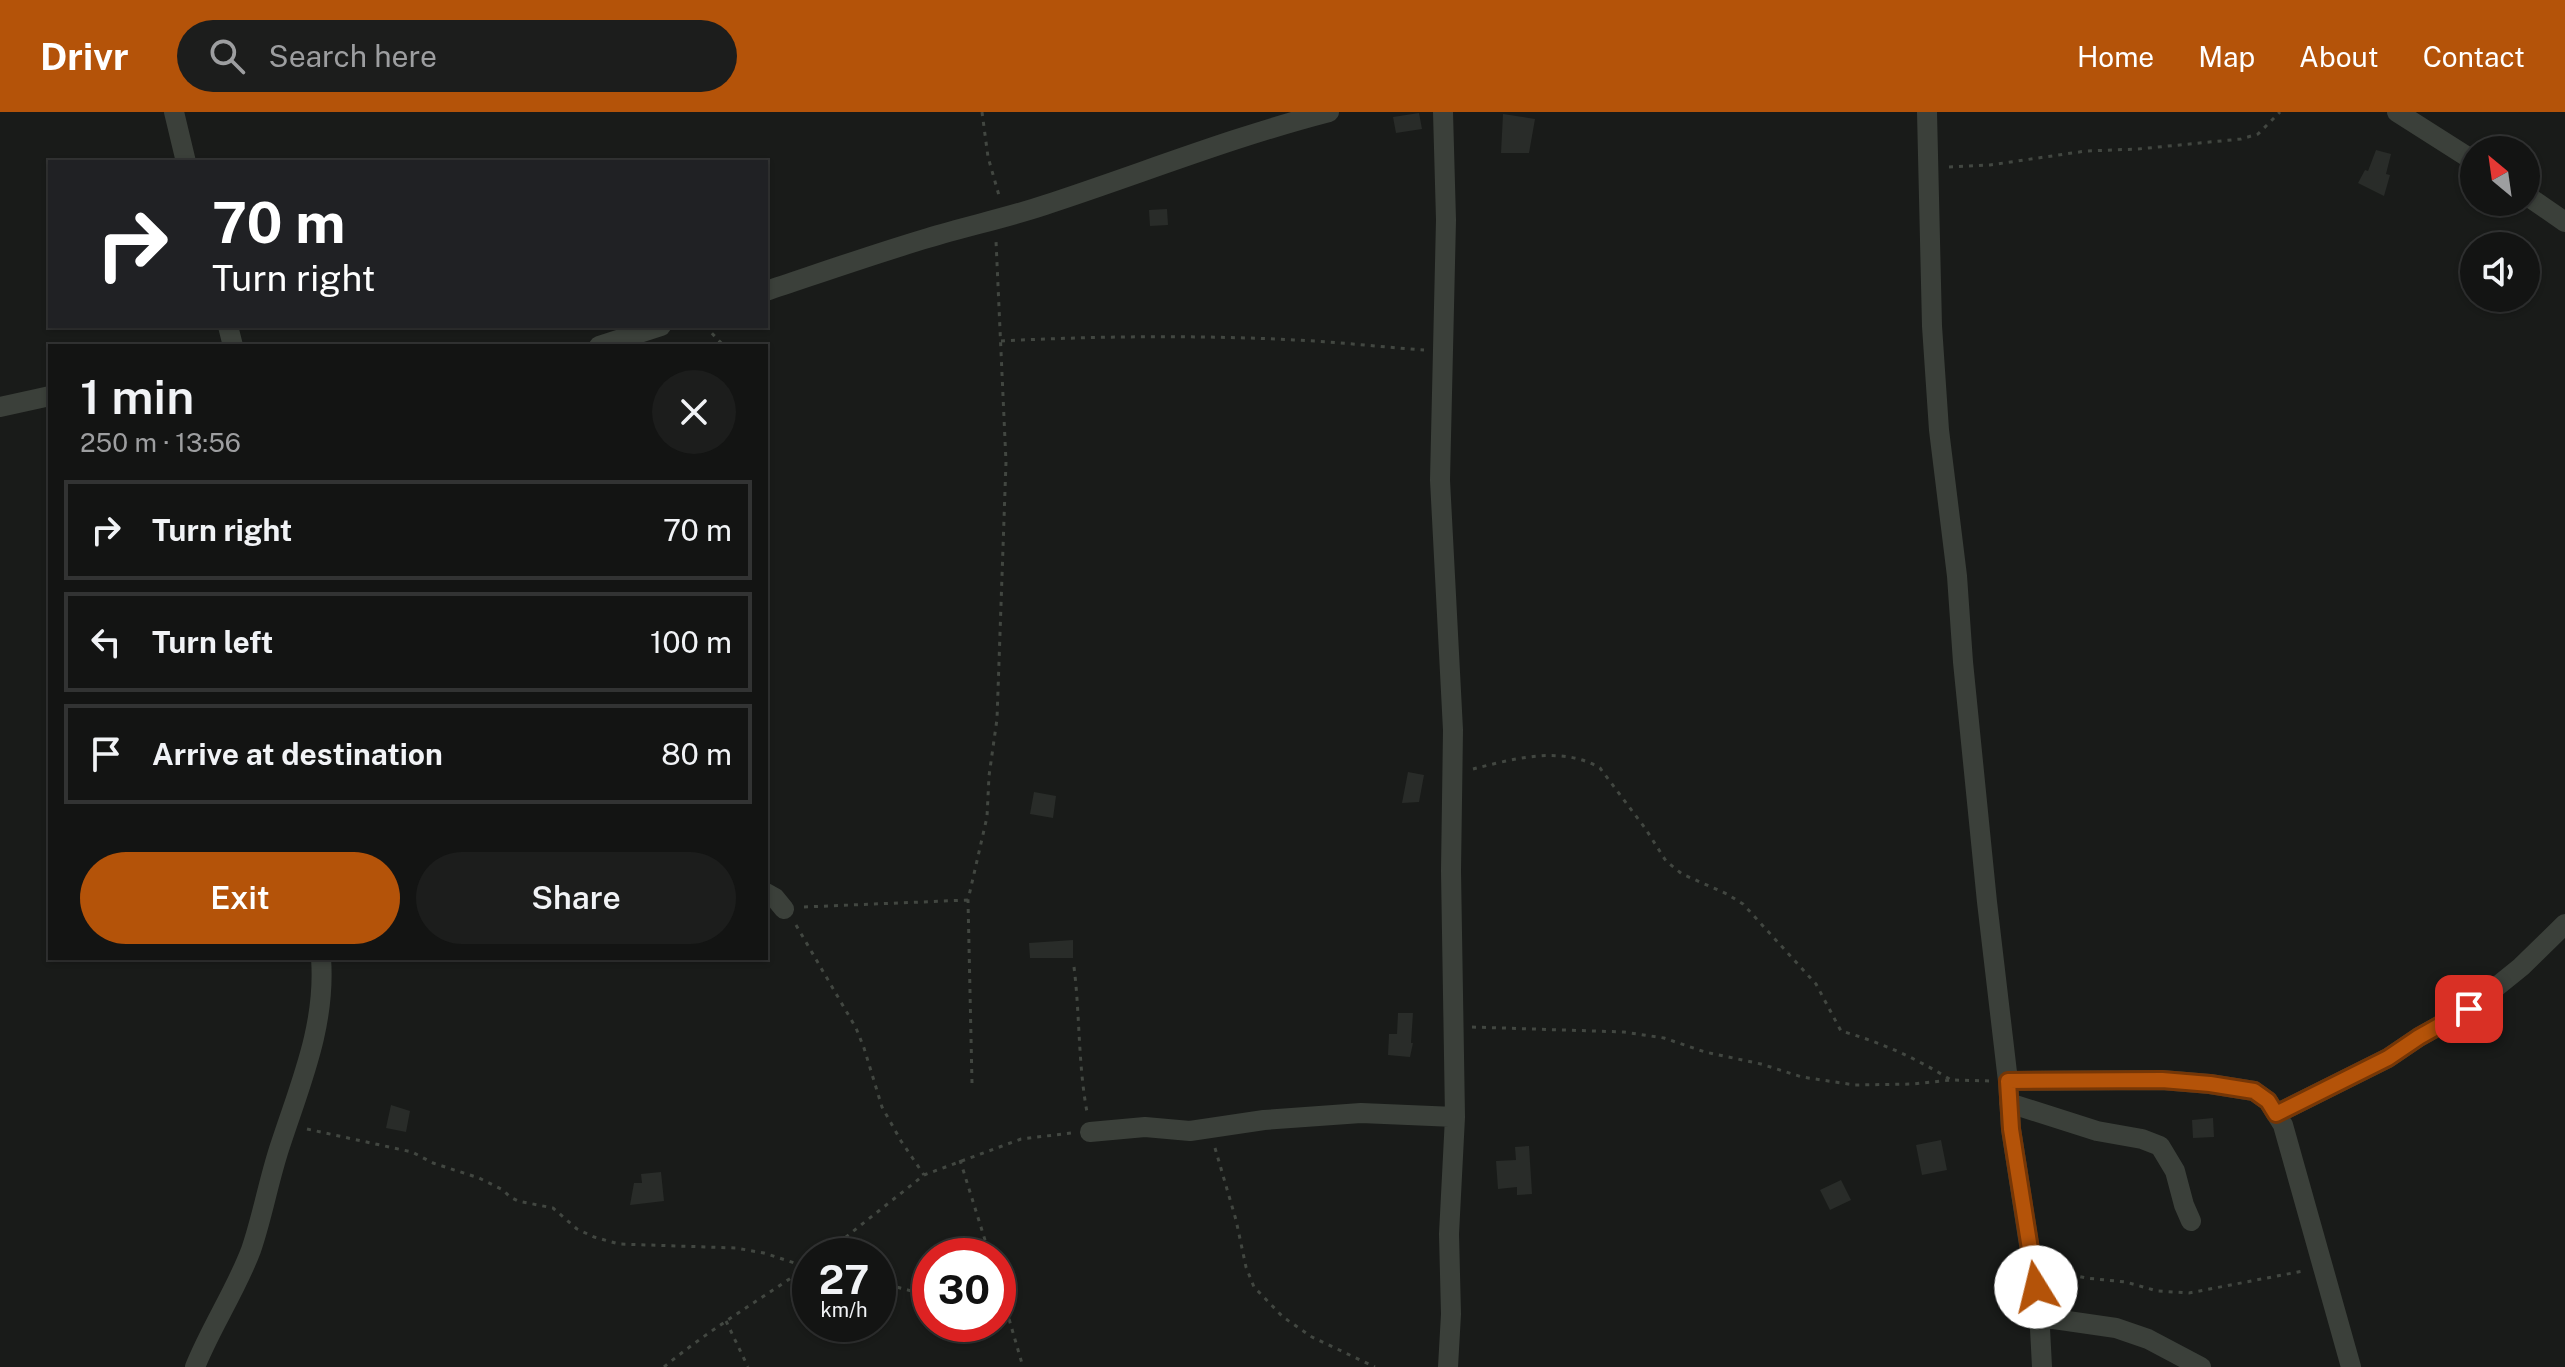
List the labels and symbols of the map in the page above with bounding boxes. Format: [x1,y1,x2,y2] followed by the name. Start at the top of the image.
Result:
[2460,136,2540,216] north arrow
[2435,975,2503,1043] pin
[912,1238,1016,1342] speed limit sign: 30
[1994,1245,2078,1329] position arrow

